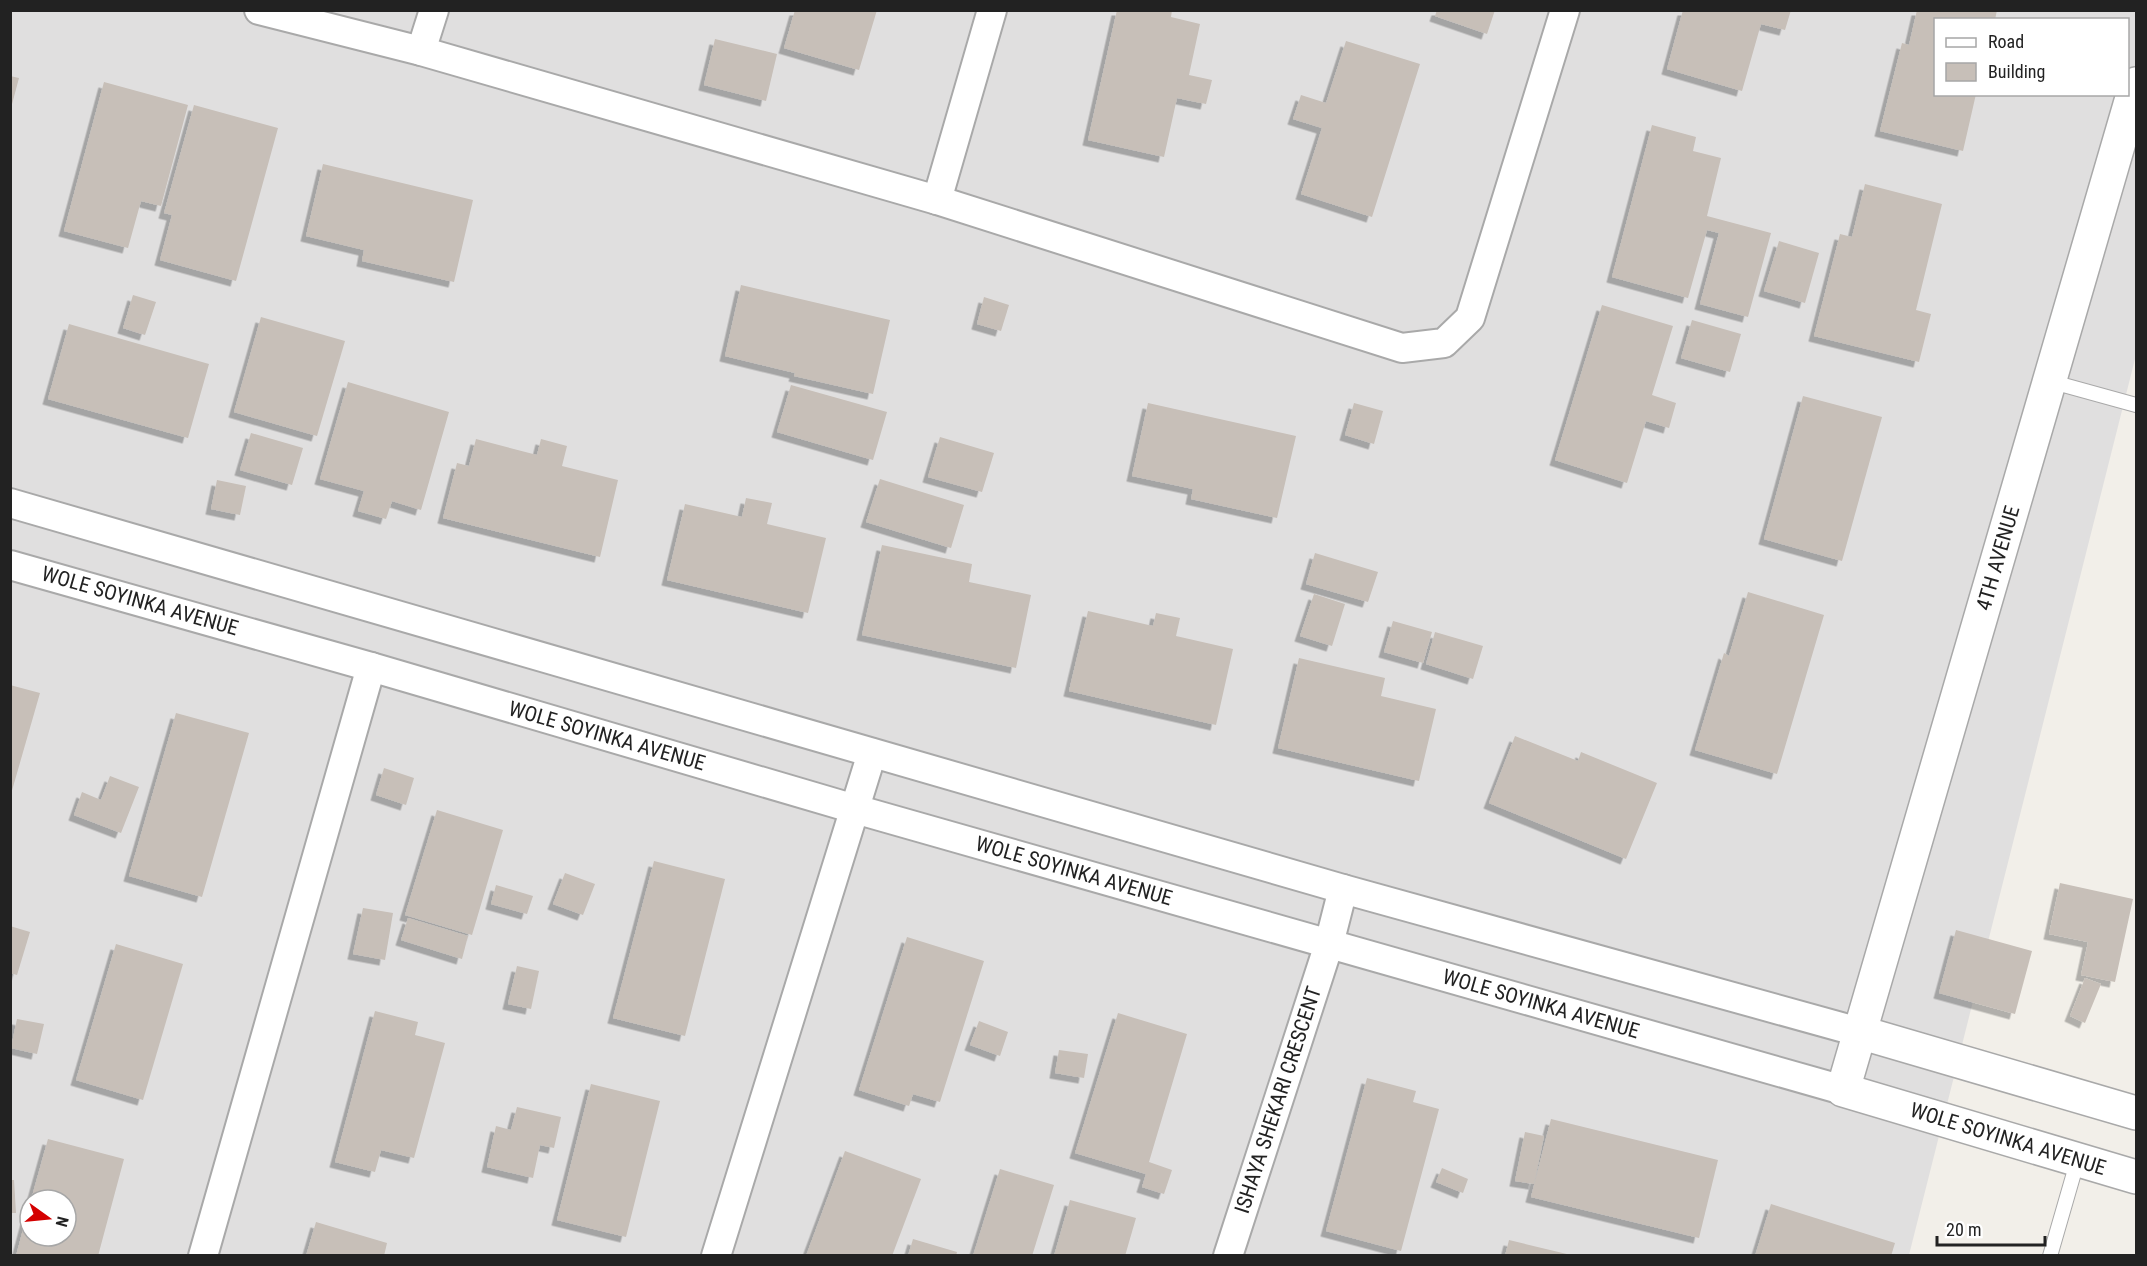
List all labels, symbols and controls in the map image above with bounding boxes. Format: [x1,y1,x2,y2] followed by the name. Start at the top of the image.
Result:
[1934,18,2129,96] legend
[1988,31,2024,52] text: Road
[1988,61,2045,82] text: Building
[1972,503,2024,613] street label: 4TH AVENUE
[39,561,241,641] street label: WOLE SOYINKA AVENUE
[506,696,708,776] street label: WOLE SOYINKA AVENUE
[973,831,1175,911] street label: WOLE SOYINKA AVENUE
[1440,964,1642,1044] street label: WOLE SOYINKA AVENUE
[1230,984,1326,1216] street label: ISHAYA SHEKARI CRESCENT
[1907,1098,2109,1180] street label: WOLE SOYINKA AVENUE
[18,1188,78,1248] north arrow
[1937,1209,2045,1247] scale bar
[52,1215,72,1229] text: N
[1946,1219,1981,1240] text: 20 m

